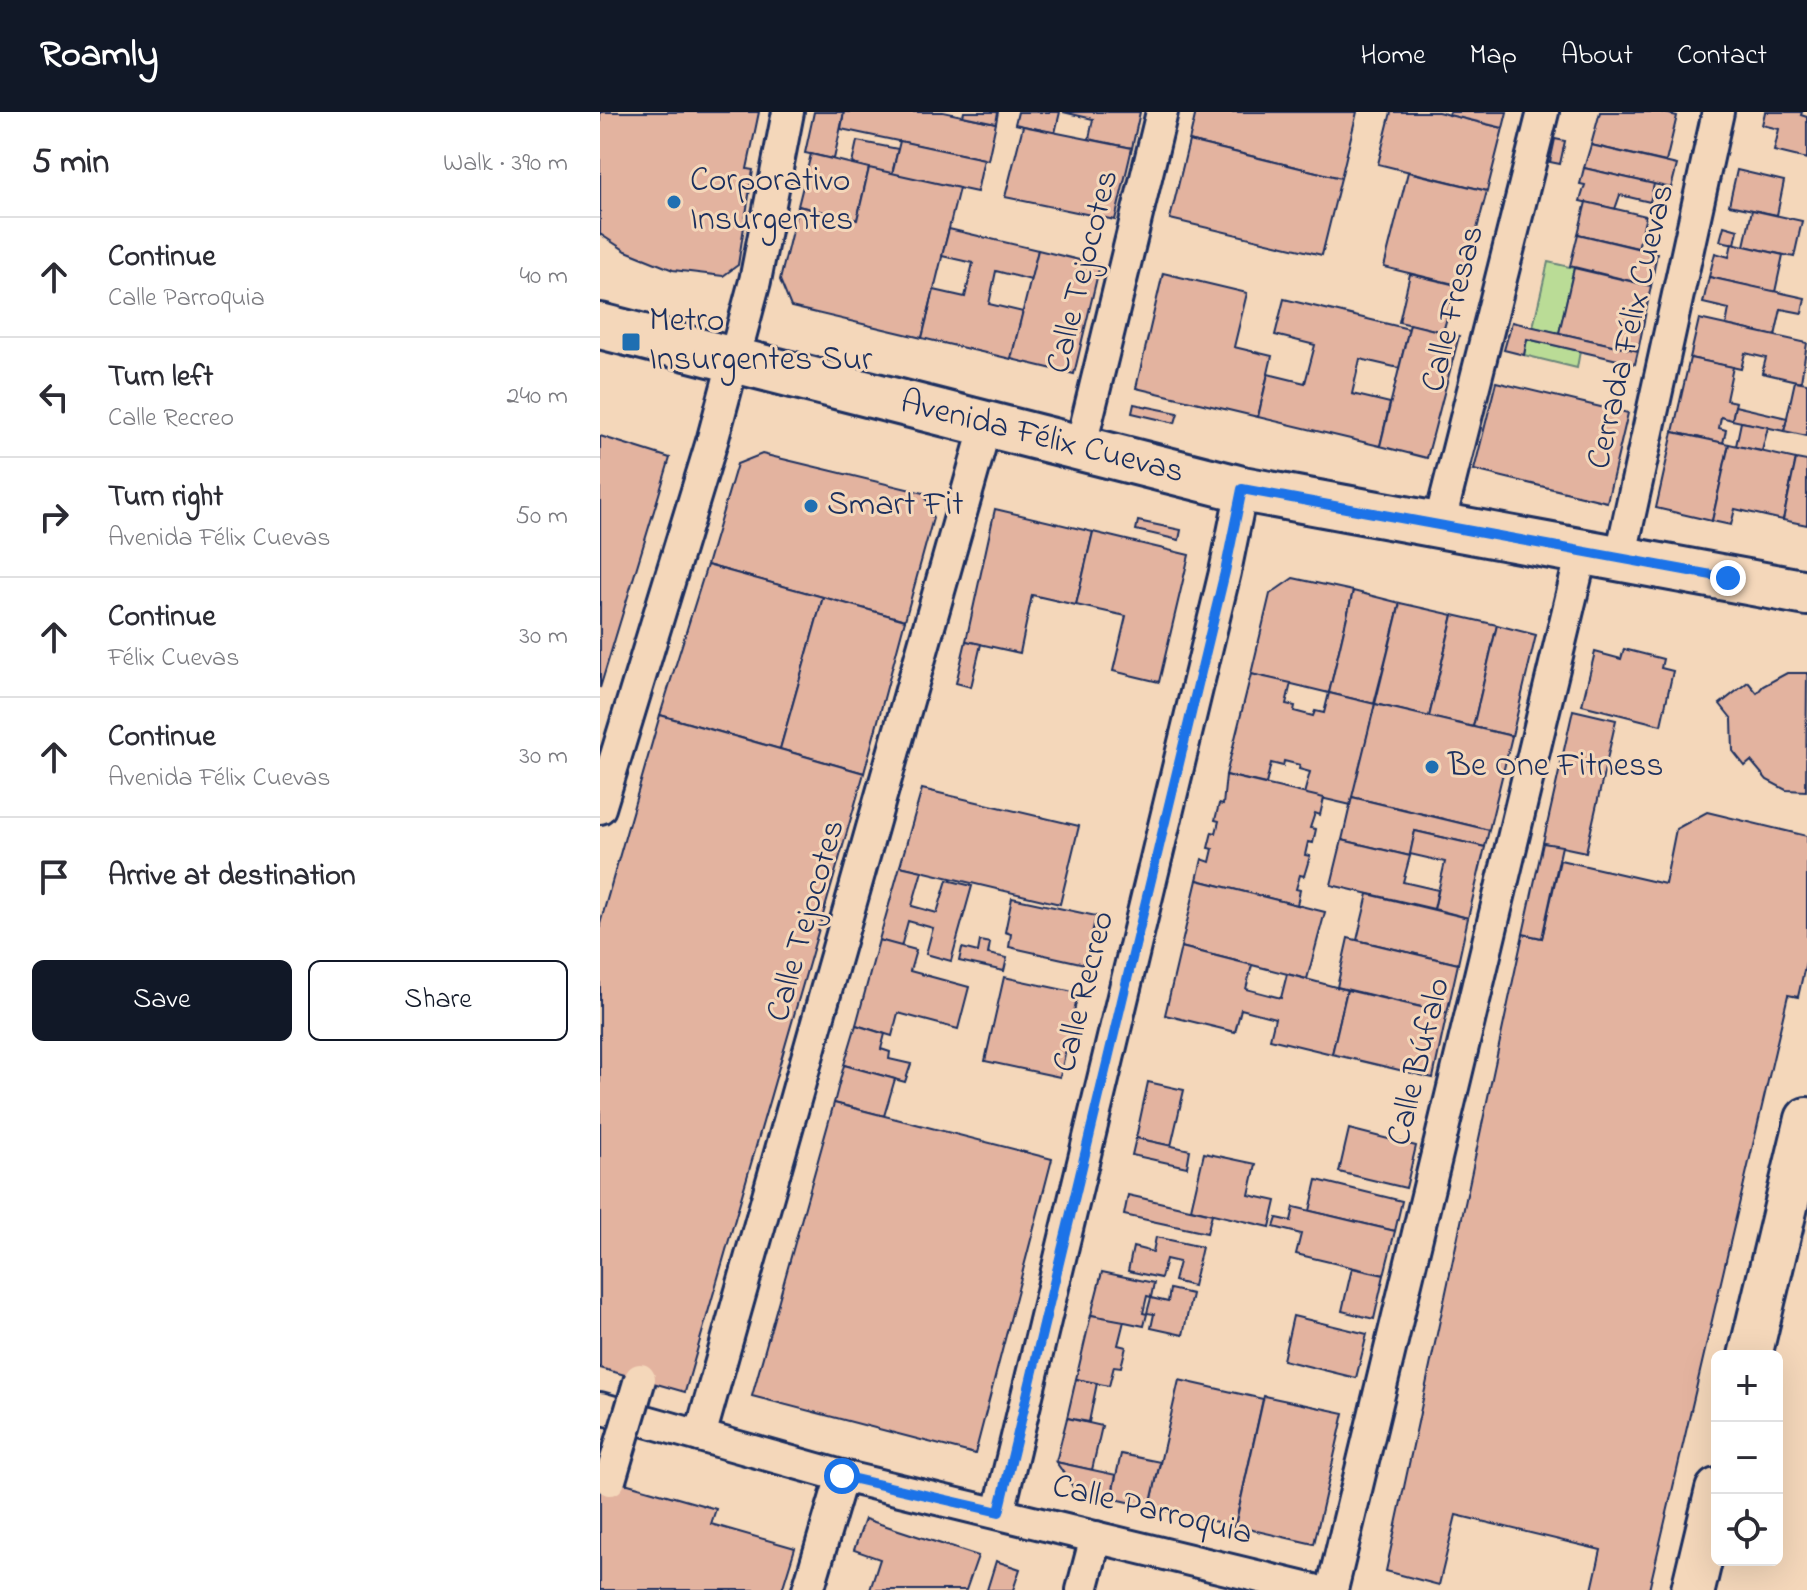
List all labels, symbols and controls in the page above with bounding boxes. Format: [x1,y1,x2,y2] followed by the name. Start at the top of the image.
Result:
[40,28,158,84] text: Roamly
[1360,36,1426,77] text: Home
[1470,36,1517,77] text: Map
[1561,36,1633,77] text: About
[1677,36,1767,77] text: Contact
[32,139,109,189] text: 5 min
[443,145,568,183] text: Walk · 390 m
[690,157,853,246] place label: Corporativo Insurgentes
[1035,165,1133,379] street label: Calle Tejocotes
[1575,180,1689,474] street label: Cerrada Félix Cuevas
[665,193,683,211] marker: Corporativo Insurgentes
[1409,220,1499,398] street label: Calle Fresas
[108,236,216,280] text: Continue
[32,255,76,299] icon: ahead
[519,258,568,296] text: 40 m
[108,280,265,318] text: Calle Parroquia
[649,297,873,386] place label: Metro Insurgentes Sur
[620,331,642,353] marker: Metro Insurgentes Sur
[108,356,213,400] text: Turn left
[32,375,76,419] icon: left
[506,378,568,416] text: 240 m
[895,378,1189,498] street label: Avenida Félix Cuevas
[108,400,234,438] text: Calle Recreo
[108,476,223,520] text: Turn right
[827,481,964,531] place label: Smart Fit
[32,495,76,539] icon: right
[802,497,820,515] marker: Smart Fit
[515,498,568,536] text: 50 m
[108,520,331,558] text: Avenida Félix Cuevas
[1710,560,1746,596] route end
[108,596,216,640] text: Continue
[32,615,76,659] icon: ahead
[519,618,568,656] text: 30 m
[108,640,239,678] text: Félix Cuevas
[108,716,216,760] text: Continue
[32,735,76,779] icon: ahead
[519,738,568,776] text: 30 m
[1447,742,1664,792] place label: Be One Fitness
[1423,758,1441,776] marker: Be One Fitness
[108,760,331,798] text: Avenida Félix Cuevas
[754,814,860,1028] street label: Calle Tejocotes
[32,855,76,899] icon: arrive
[108,855,356,899] text: Arrive at destination
[1041,906,1129,1078] street label: Calle Recreo
[32,960,292,1041] button: Save
[308,960,568,1041] button: Share
[1375,973,1465,1151] street label: Calle Búfalo
[1711,1350,1783,1566] map controls
[1711,1350,1783,1422] button: +
[1711,1422,1783,1494] button: −
[824,1458,860,1494] route start
[1047,1462,1257,1560] street label: Calle Parroquia
[1711,1494,1783,1566] button: locate

